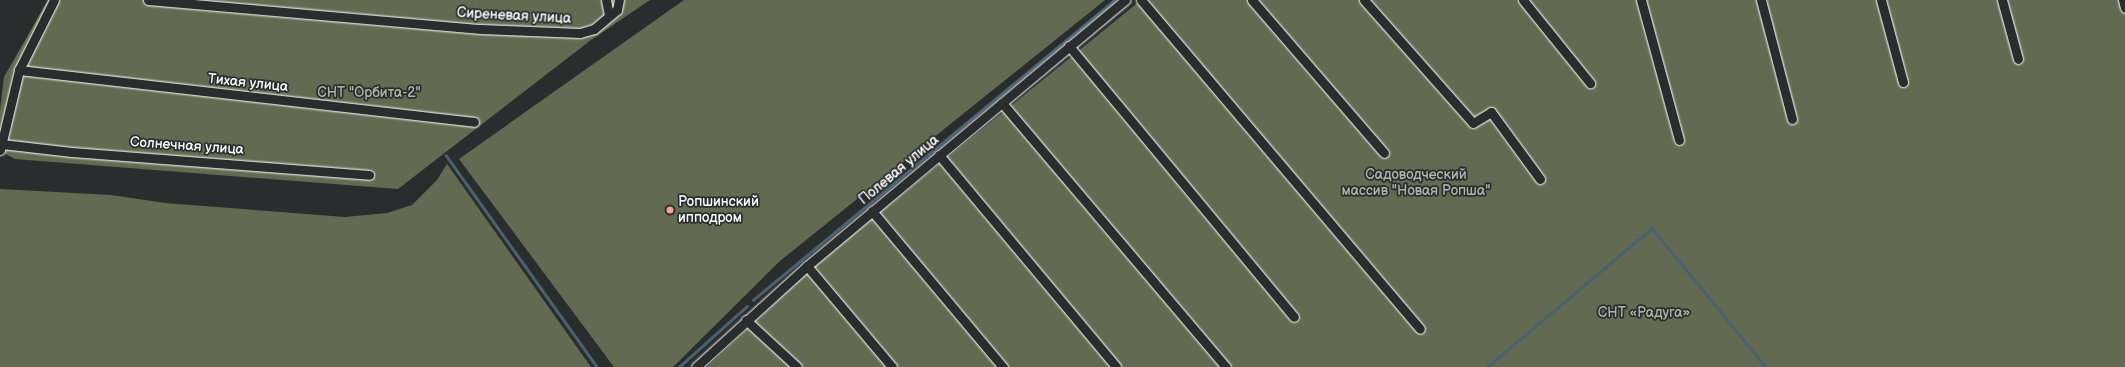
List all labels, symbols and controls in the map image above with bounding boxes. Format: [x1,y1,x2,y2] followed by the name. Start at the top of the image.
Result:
[456,5,572,27] street label: Сиреневая улица
[207,70,289,96] street label: Тихая улица
[317,85,421,101] park label: СНТ "Орбита-2"
[856,132,942,208] street label: Полевая улица
[130,134,244,158] street label: Солнечная улица
[1342,167,1490,200] park label: Садоводческий массив "Новая Ропша"
[678,194,759,226] place label: Ропшинский ипподром
[665,205,675,215] marker: Ропшинский ипподром
[1598,305,1690,321] park label: СНТ «Радуга»

